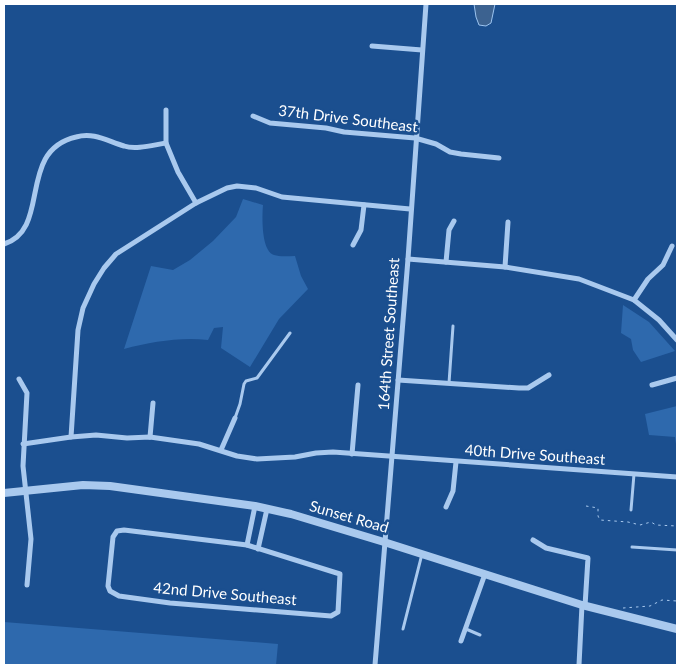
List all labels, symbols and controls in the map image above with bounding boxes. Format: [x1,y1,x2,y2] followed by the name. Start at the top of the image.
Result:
[277,101,420,136] street label: 37th Drive Southeast
[374,256,402,411] street label: 164th Street Southeast
[464,440,606,468] street label: 40th Drive Southeast
[308,496,391,536] street label: Sunset Road
[153,578,298,608] street label: 42nd Drive Southeast

